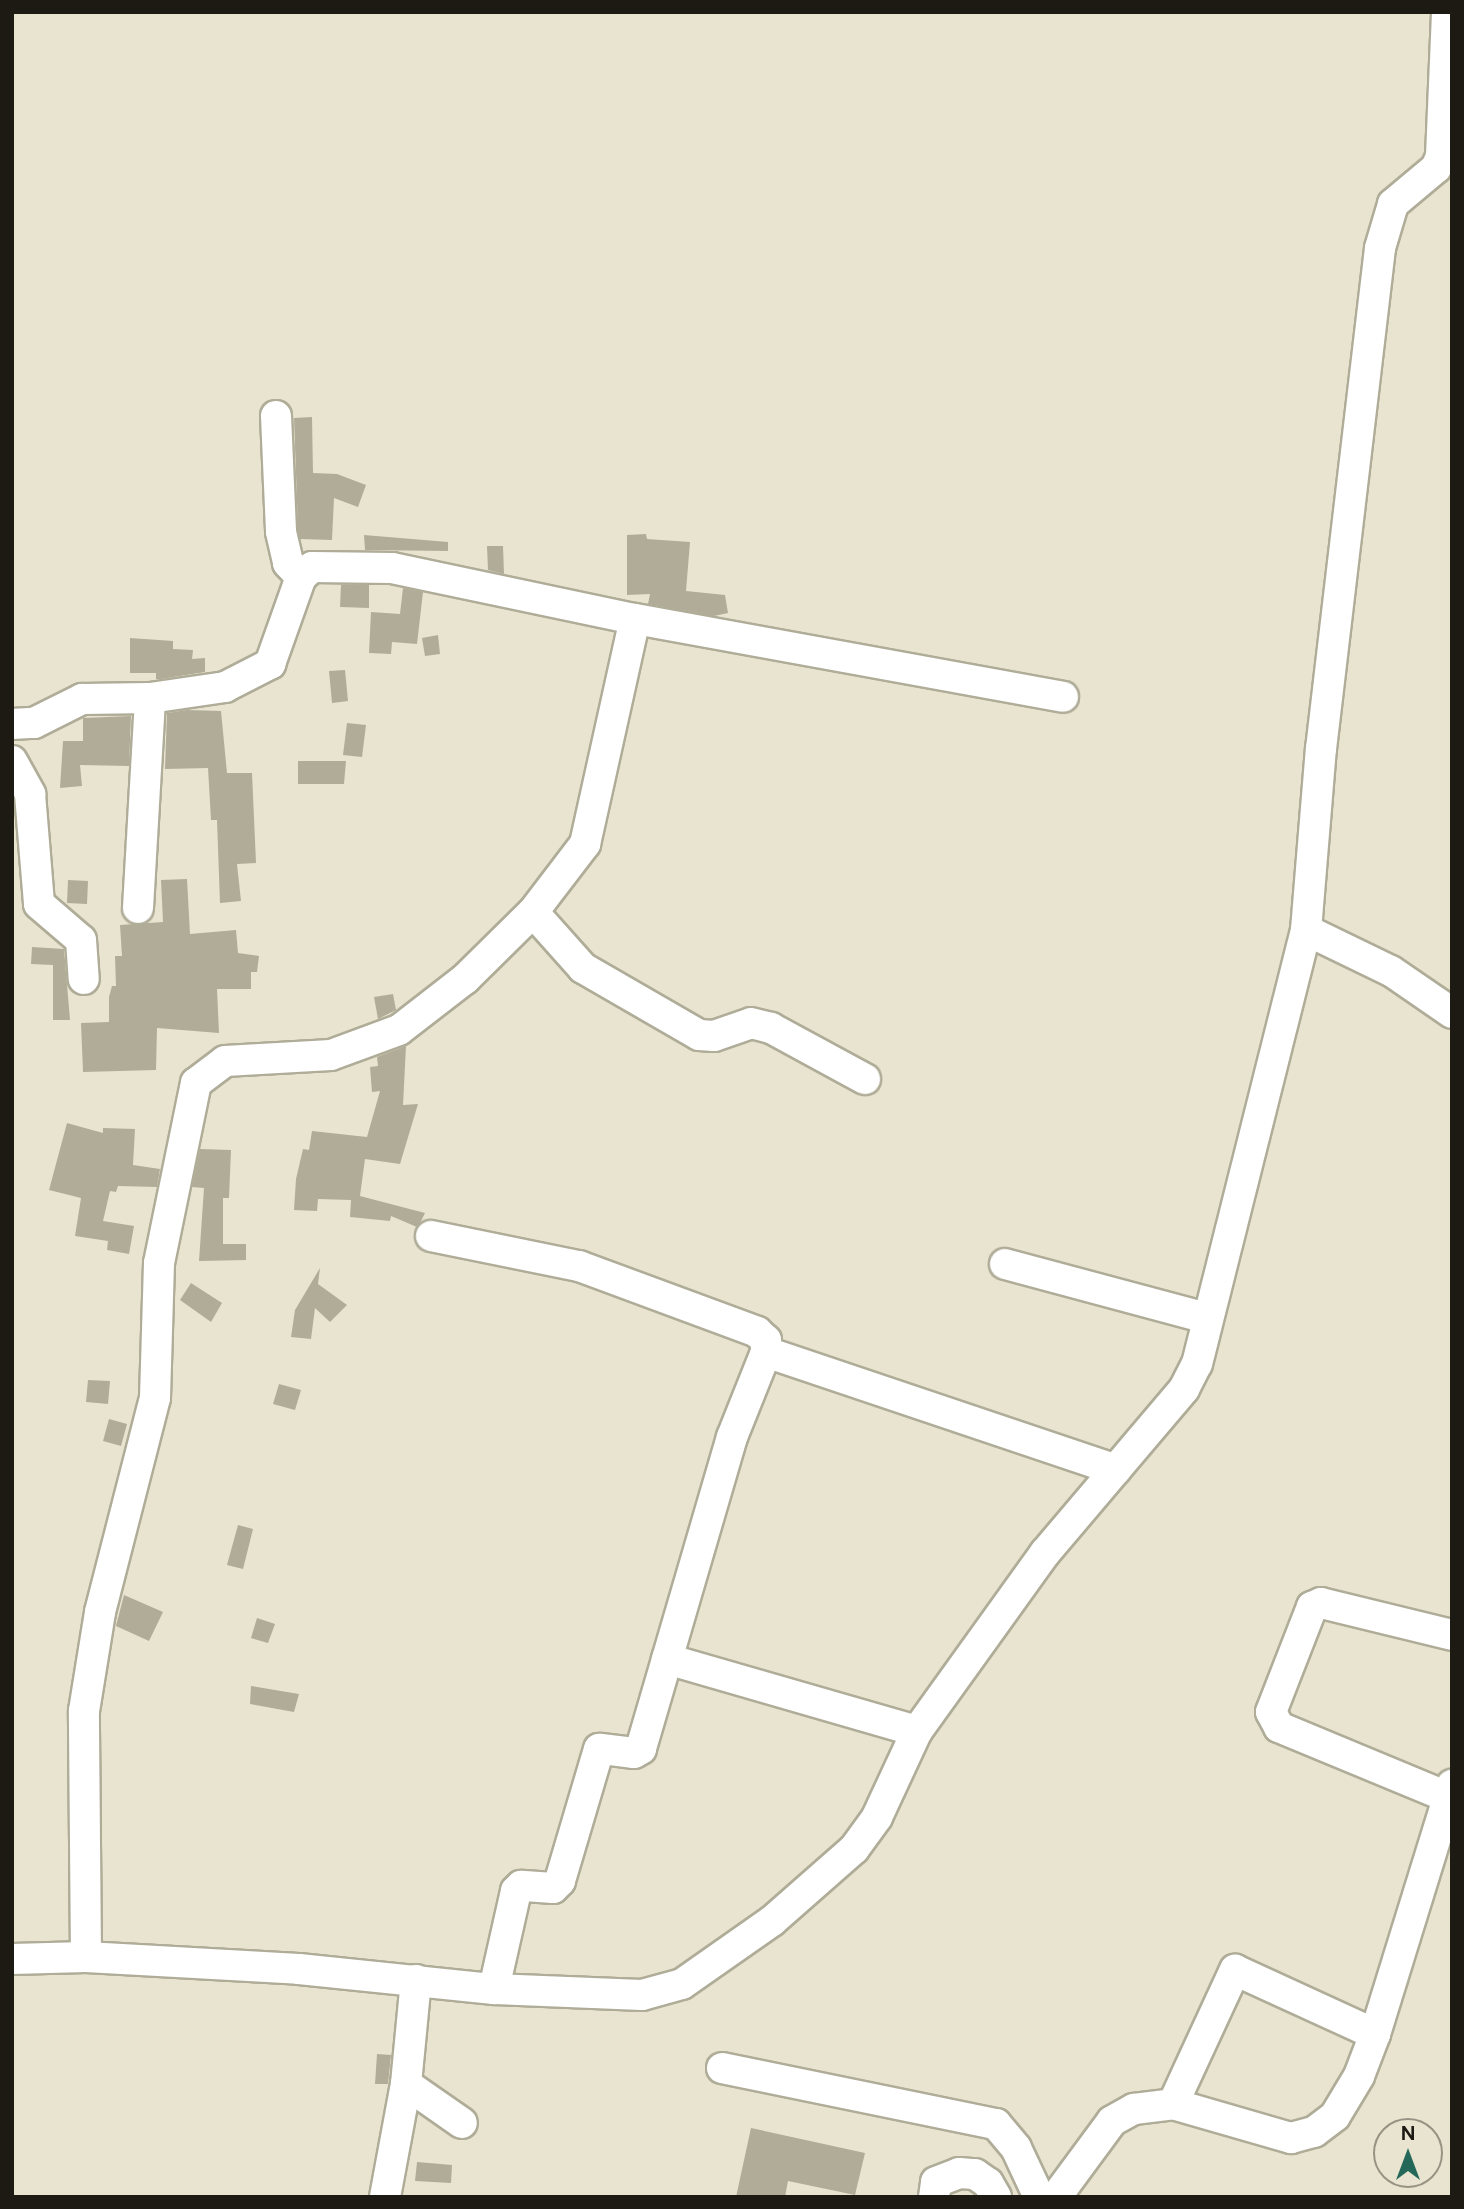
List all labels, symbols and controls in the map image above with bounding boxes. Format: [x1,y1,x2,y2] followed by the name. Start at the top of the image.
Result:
[1373,2118,1443,2188] north arrow
[1401,2122,1415,2145] text: N

